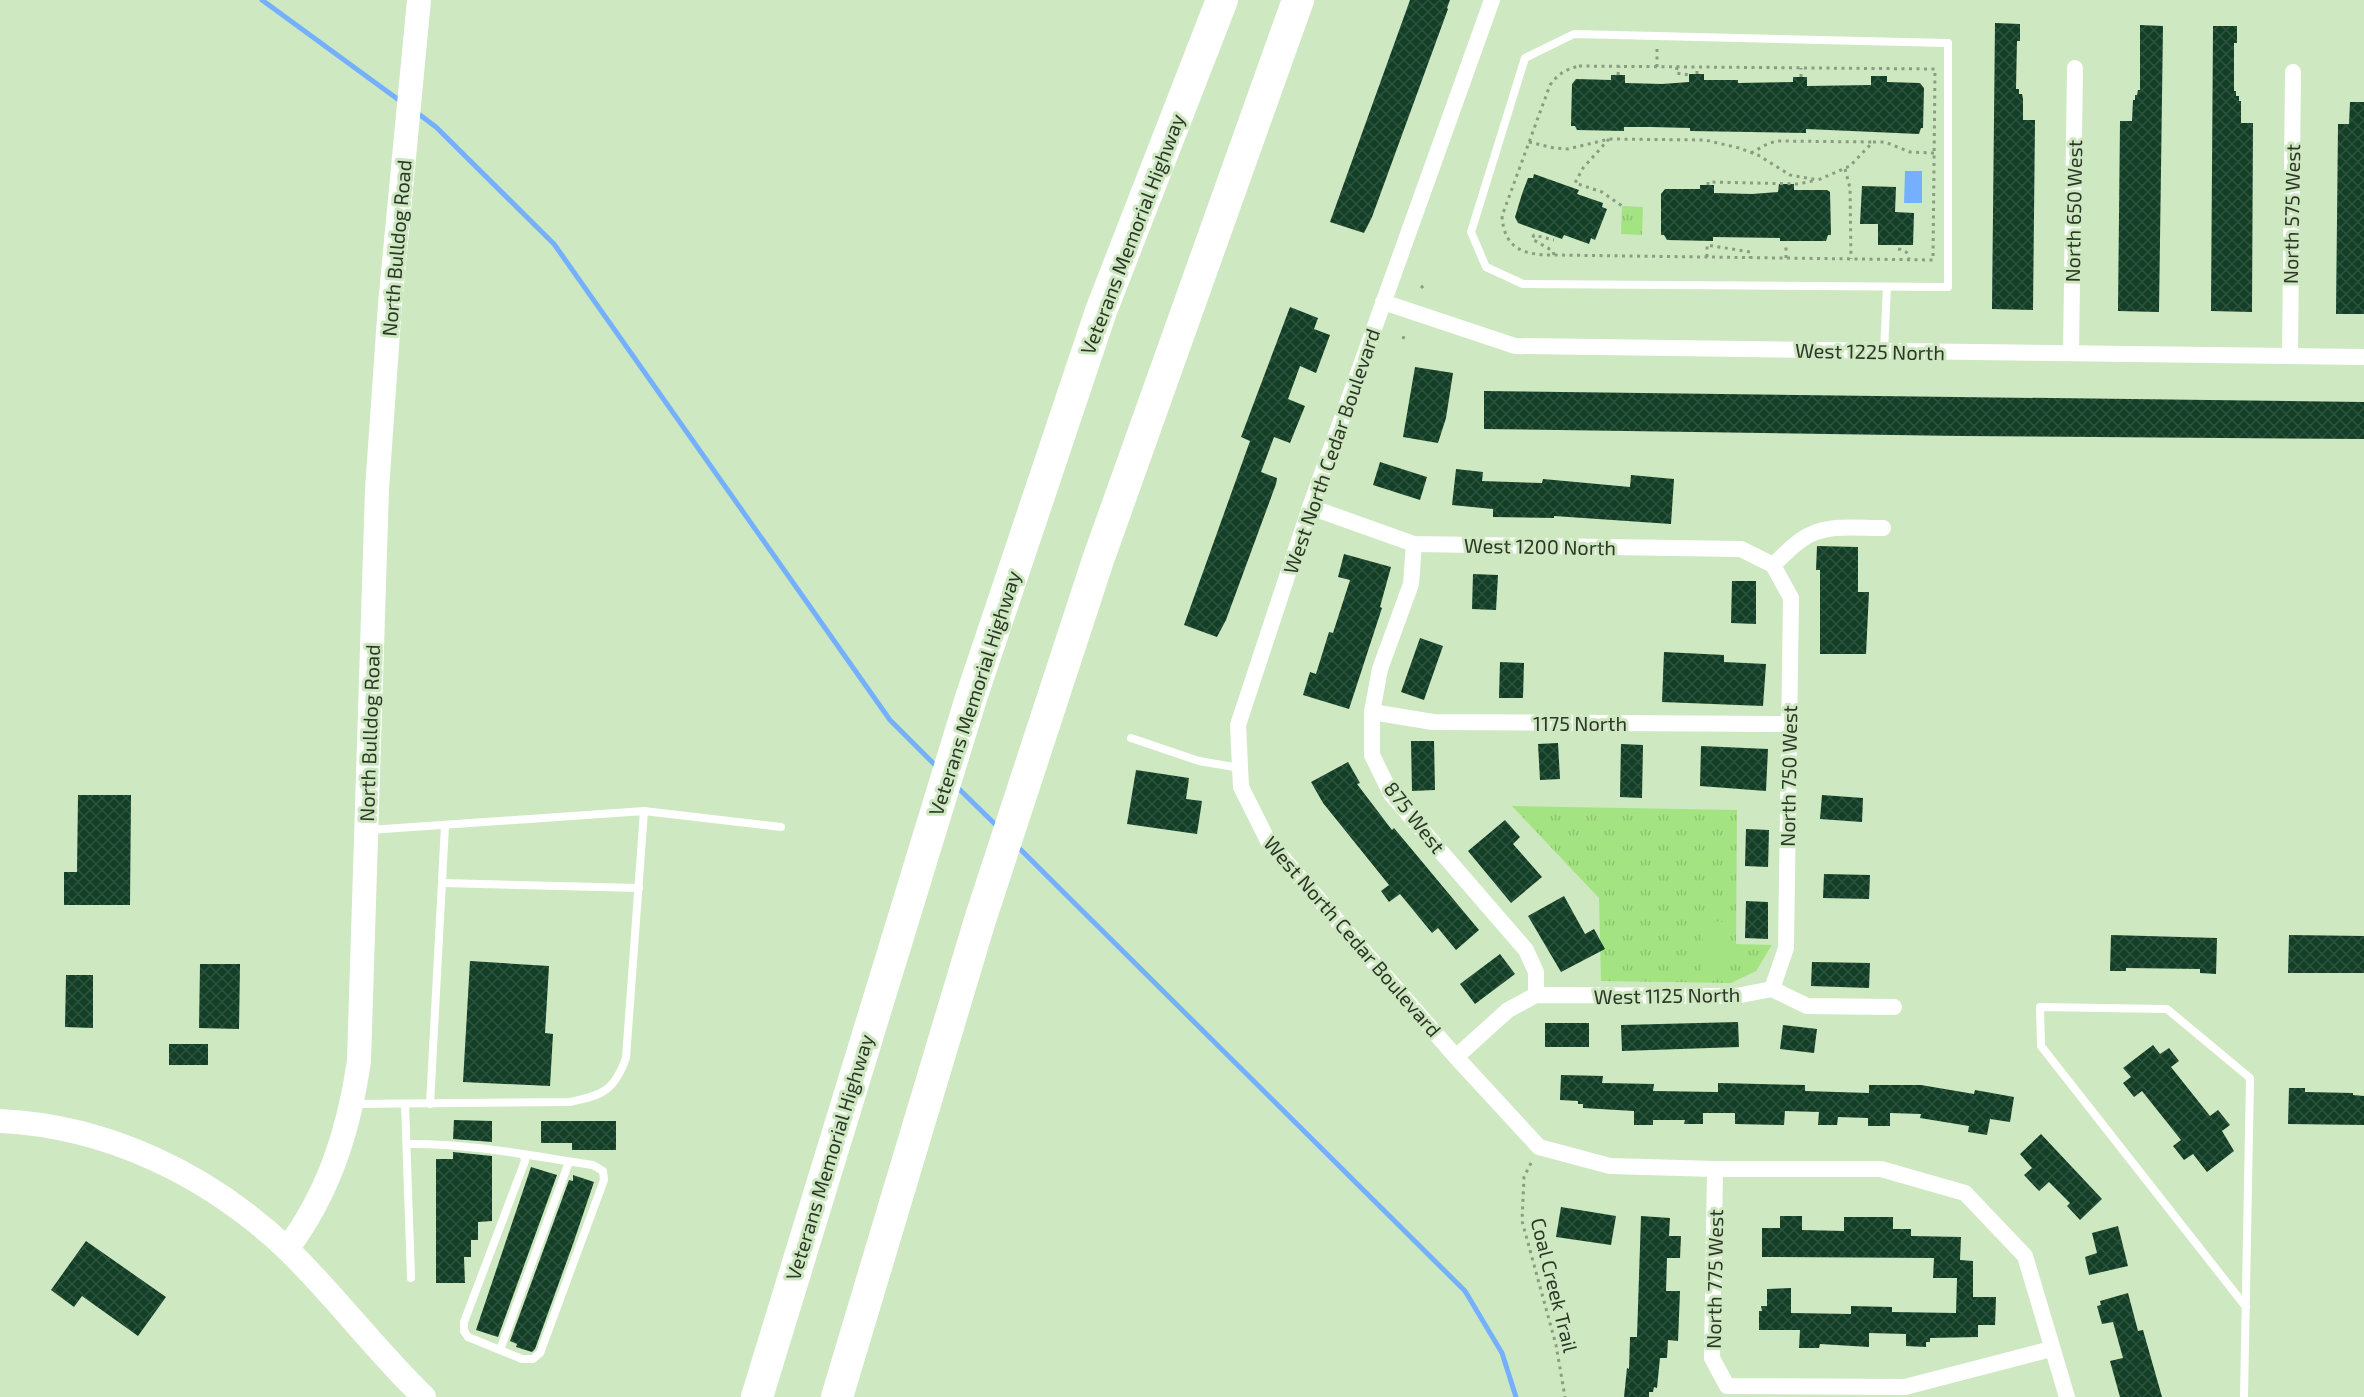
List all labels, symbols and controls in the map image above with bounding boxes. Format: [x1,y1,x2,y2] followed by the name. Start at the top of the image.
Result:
[1075,110,1189,358] street label: Veterans Memorial Highway
[2060,139,2086,283] street label: North 650 West
[2278,143,2304,284] street label: North 575 West
[376,159,416,337] street label: North Bulldog Road
[1278,325,1384,577] street label: West North Cedar Boulevard
[1795,338,1945,364] street label: West 1225 North
[1464,533,1616,559] street label: West 1200 North
[923,567,1025,818] street label: Veterans Memorial Highway
[354,644,384,822] street label: North Bulldog Road
[1775,705,1801,847] street label: North 750 West
[1533,711,1627,735] street label: 1175 North
[1380,776,1451,858] street label: 875 West
[1259,831,1447,1041] street label: West North Cedar Boulevard
[1593,982,1741,1008] street label: West 1125 North
[780,1031,878,1283] street label: Veterans Memorial Highway
[1701,1209,1727,1349] street label: North 775 West
[1527,1215,1583,1355] street label: Coal Creek Trail

